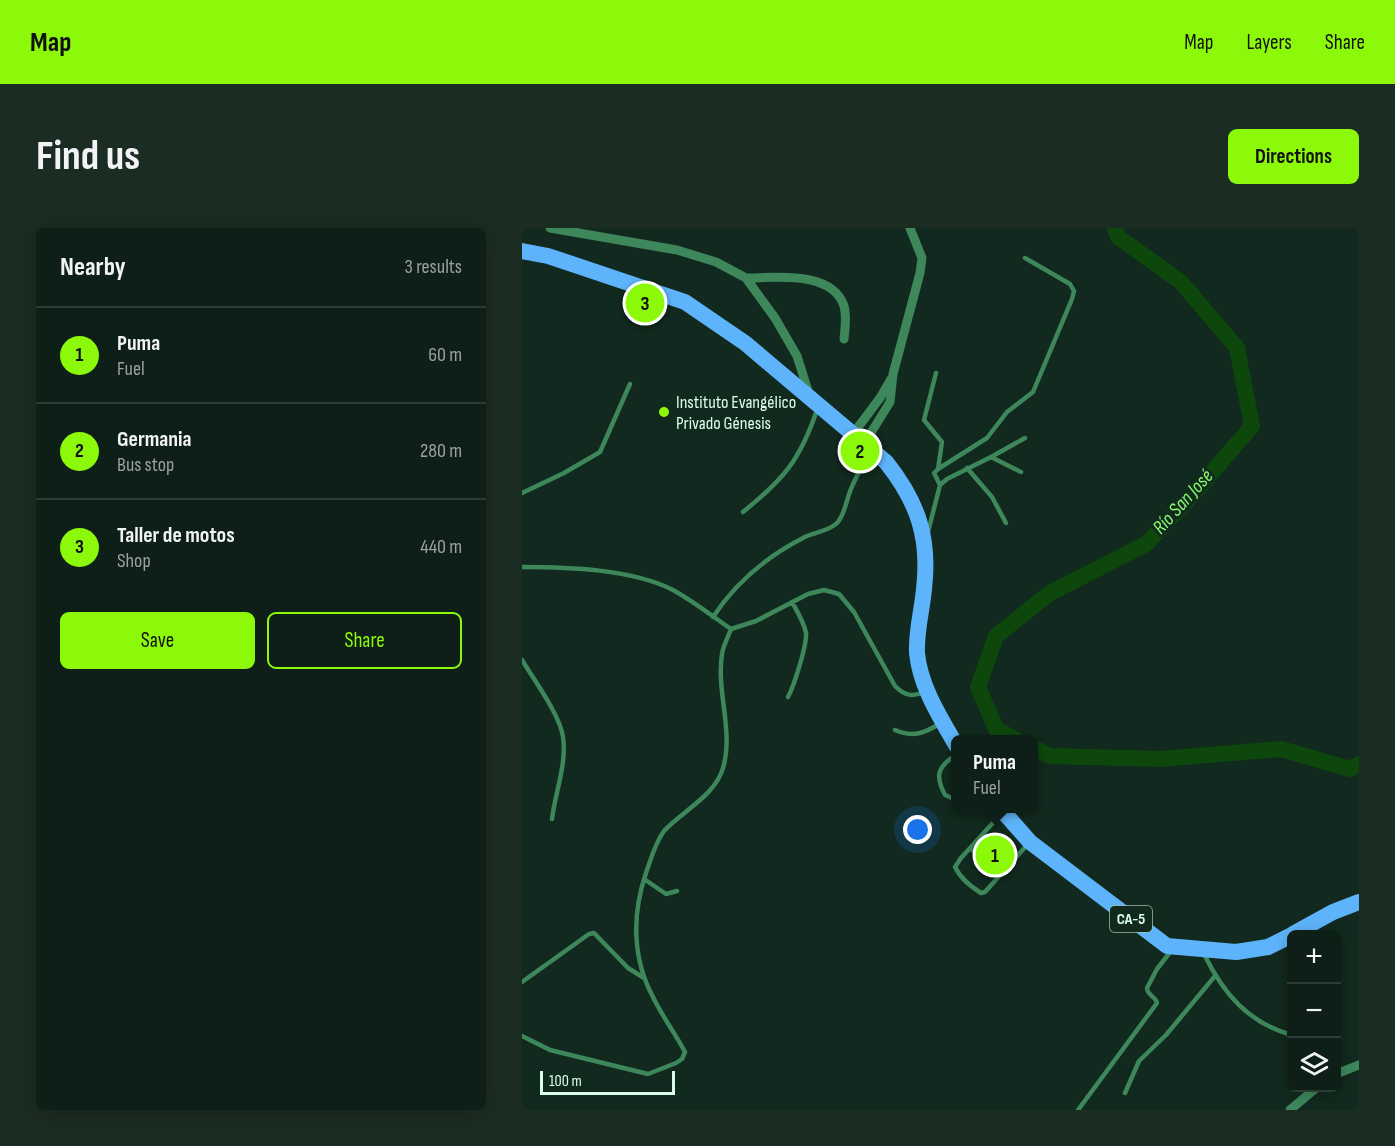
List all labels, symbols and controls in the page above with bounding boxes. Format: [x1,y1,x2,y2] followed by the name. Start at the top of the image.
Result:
[30,26,71,59] text: Map
[1184,30,1213,55] text: Map
[1246,30,1292,55] text: Layers
[1325,30,1365,55] text: Share
[1228,129,1359,184] button: Directions
[36,131,140,182] text: Find us
[60,252,126,283] text: Nearby
[405,255,462,279] text: 3 results
[626,280,664,326] pin: 3
[117,330,160,357] text: Puma
[76,343,83,367] text: 1
[428,343,462,367] text: 60 m
[117,357,145,381] text: Fuel
[676,392,796,434] place label: Instituto Evangélico Privado Génesis
[657,405,671,419] marker: Instituto Evangélico Privado Génesis
[117,426,192,453] text: Germania
[840,428,880,474] pin: 2
[75,439,84,463] text: 2
[420,439,462,463] text: 280 m
[117,453,174,477] text: Bus stop
[1148,464,1218,539] water label: Río San José
[117,522,235,549] text: Taller de motos
[75,535,84,559] text: 3
[420,535,462,559] text: 440 m
[117,549,151,573] text: Shop
[60,612,255,669] button: Save
[267,612,462,669] button: Share
[951,735,1038,813] popup
[973,749,1016,776] text: Puma
[973,776,1001,800] text: Fuel
[903,815,932,844] your location
[976,832,1014,878] pin: 1
[1110,906,1152,932] road number: CA-5
[1287,930,1341,1092] map controls
[1287,930,1341,984] button: +
[1287,984,1341,1038] button: −
[1287,1038,1341,1092] button: layers
[540,1068,675,1096] scale bar
[549,1072,582,1091] text: 100 m

